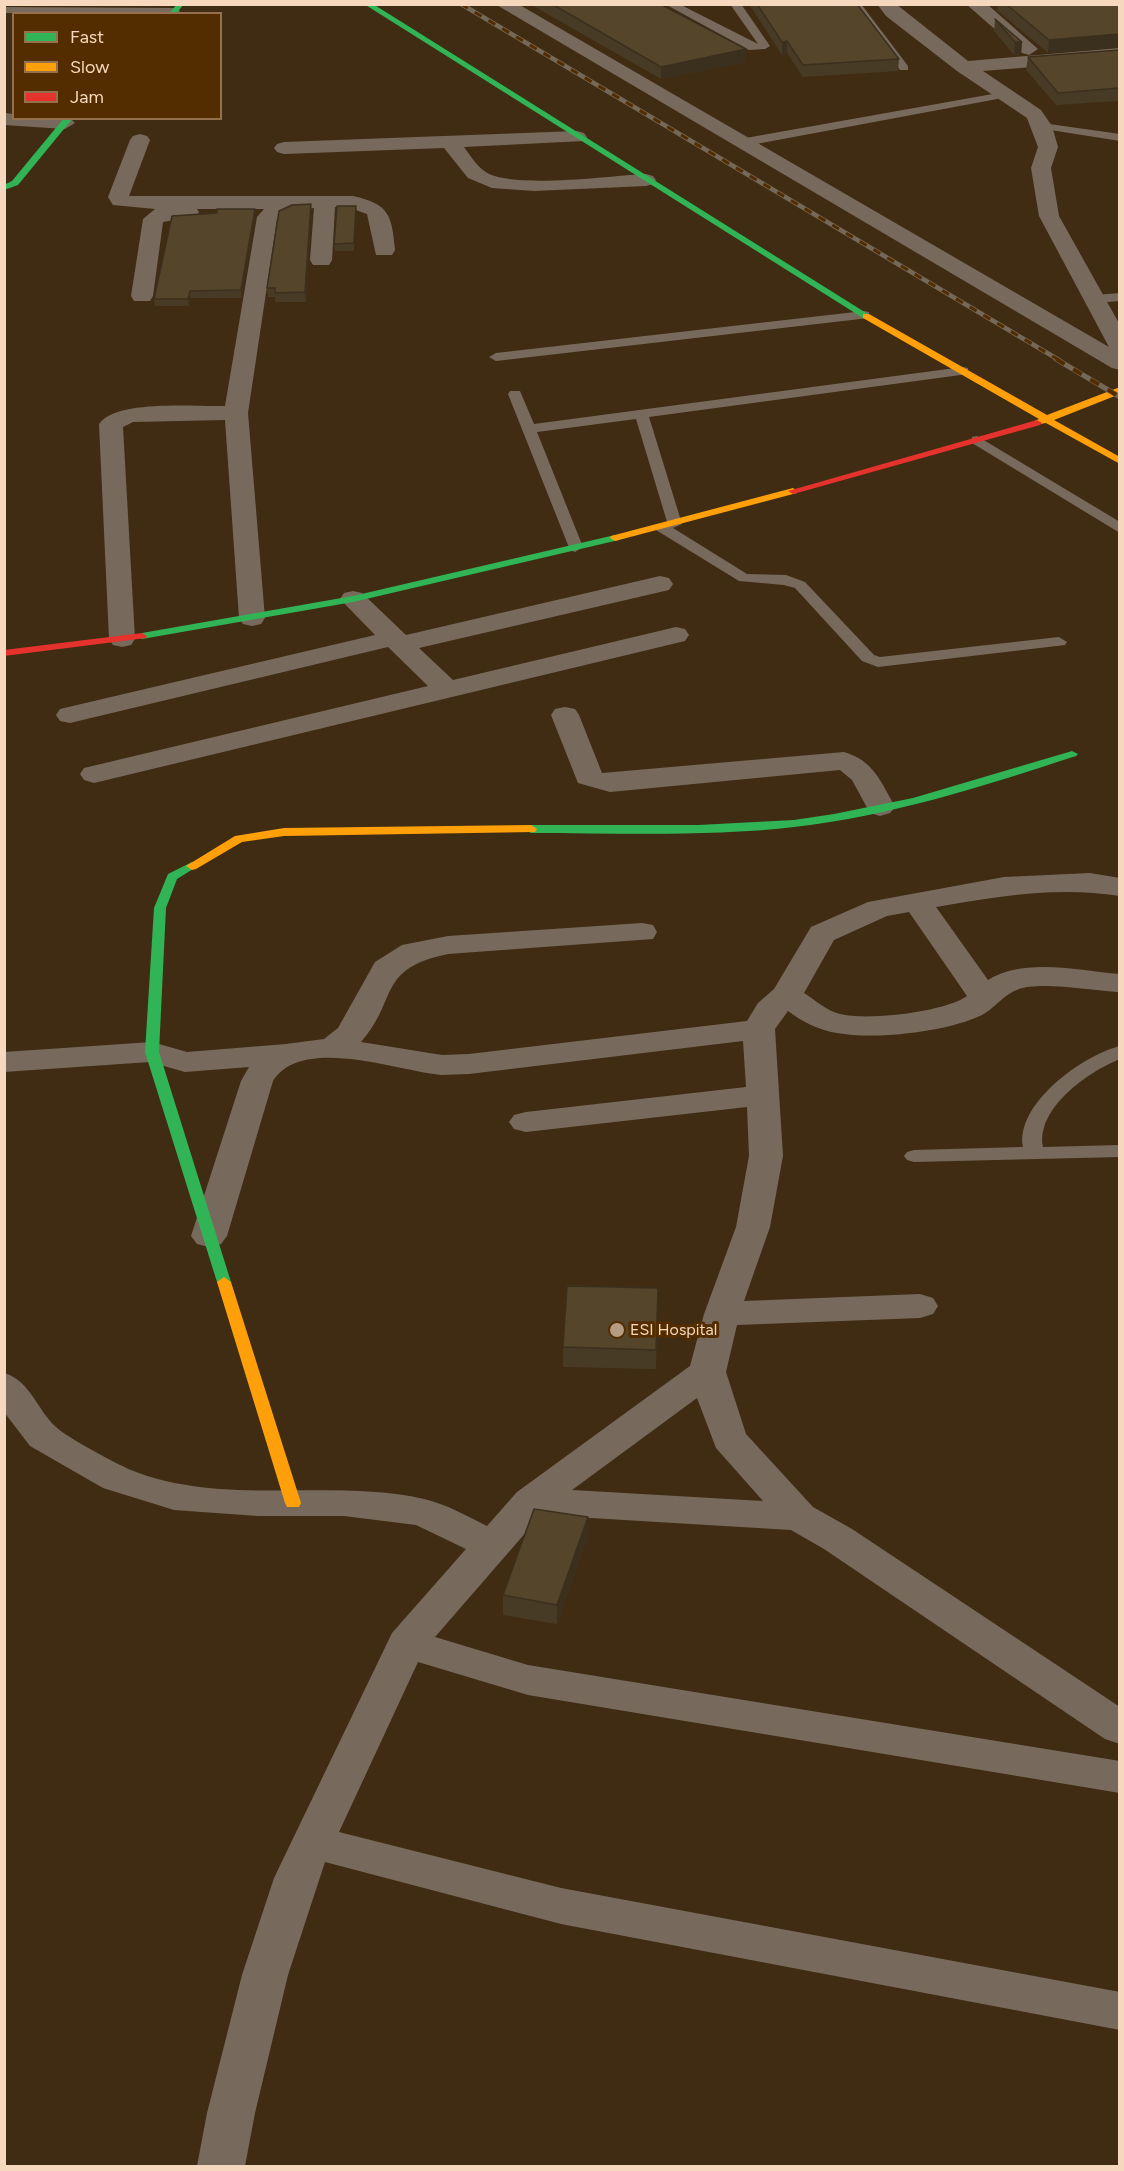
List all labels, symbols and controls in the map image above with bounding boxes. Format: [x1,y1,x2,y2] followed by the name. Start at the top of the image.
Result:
[12,12,222,120] legend
[70,26,104,48] text: Fast
[70,56,109,78] text: Slow
[70,86,104,108] text: Jam
[630,1320,717,1340] place label: ESI Hospital
[608,1321,626,1339] marker: ESI Hospital

